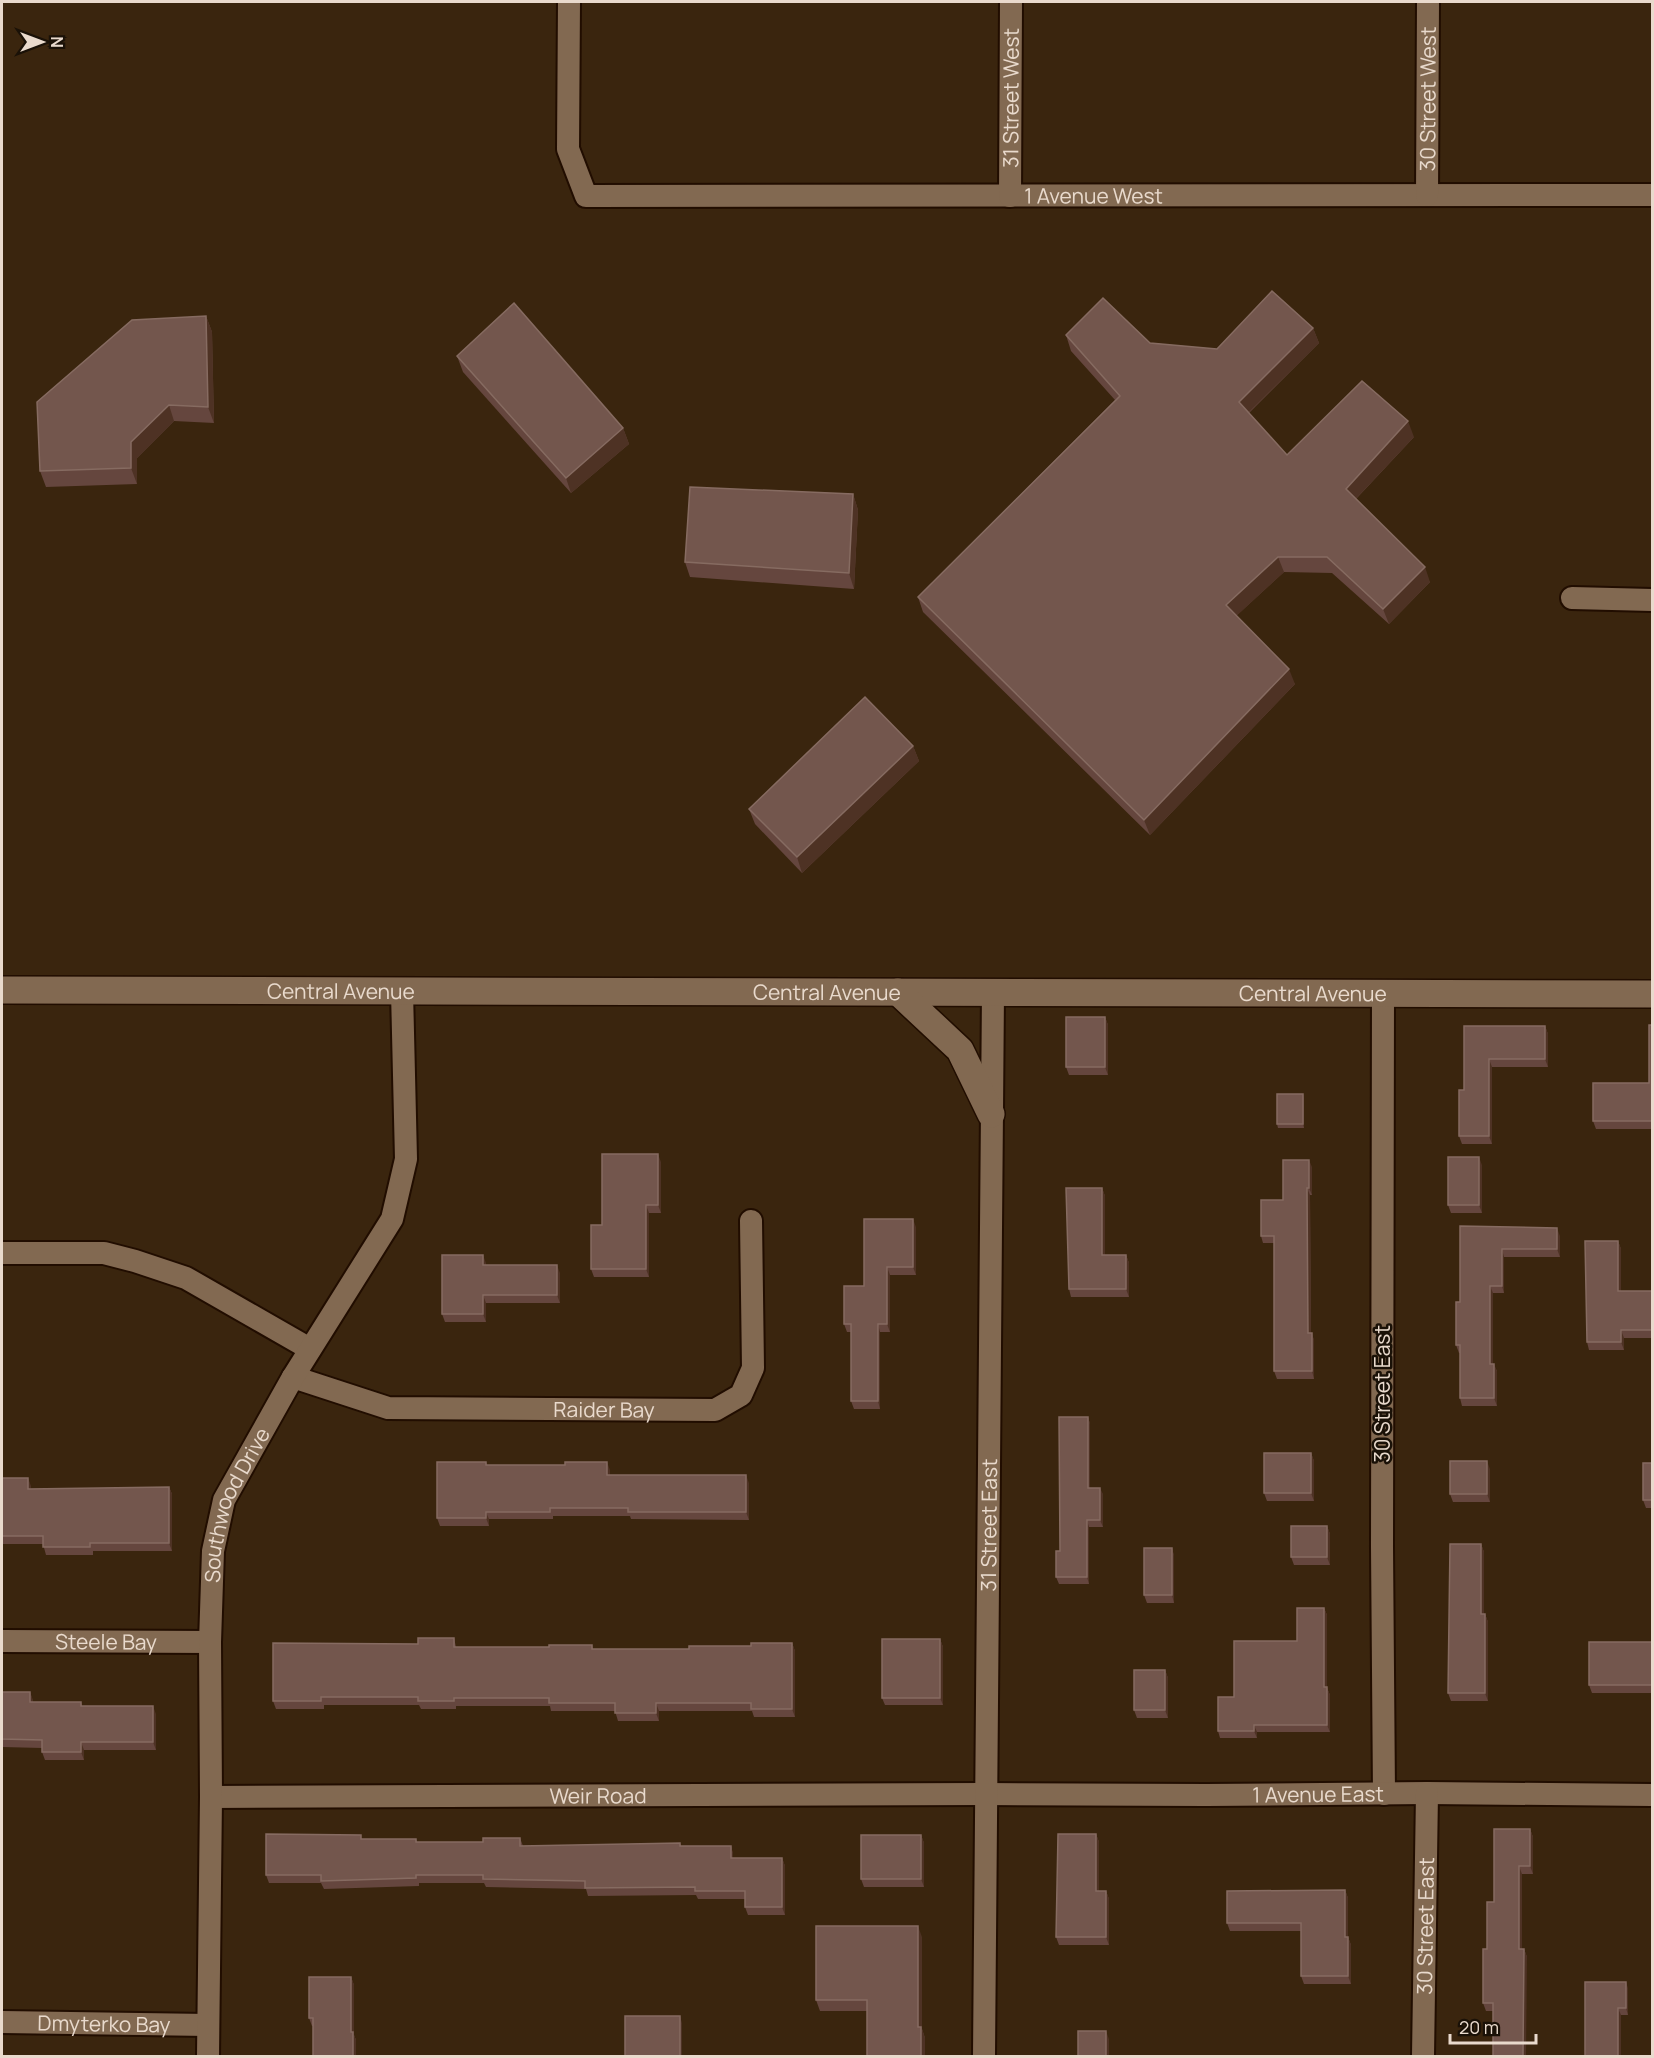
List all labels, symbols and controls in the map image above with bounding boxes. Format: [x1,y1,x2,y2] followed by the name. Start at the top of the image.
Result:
[12,12,72,72] north arrow
[1413,27,1442,171] street label: 30 Street West
[996,28,1025,168] street label: 31 Street West
[46,36,68,48] text: N
[1024,181,1163,210] street label: 1 Avenue West
[267,977,415,1005] street label: Central Avenue
[753,978,901,1006] street label: Central Avenue
[1239,979,1387,1007] street label: Central Avenue
[1368,1325,1396,1463] street label: 30 Street East
[553,1395,655,1424] street label: Raider Bay
[198,1422,276,1583] street label: Southwood Drive
[974,1458,1003,1592] street label: 31 Street East
[55,1627,157,1656] street label: Steele Bay
[1252,1779,1384,1809] street label: 1 Avenue East
[549,1781,647,1810] street label: Weir Road
[1410,1857,1440,1995] street label: 30 Street East
[1450,2007,1536,2045] scale bar
[37,2009,171,2038] street label: Dmyterko Bay
[1459,2015,1499,2039] text: 20 m

